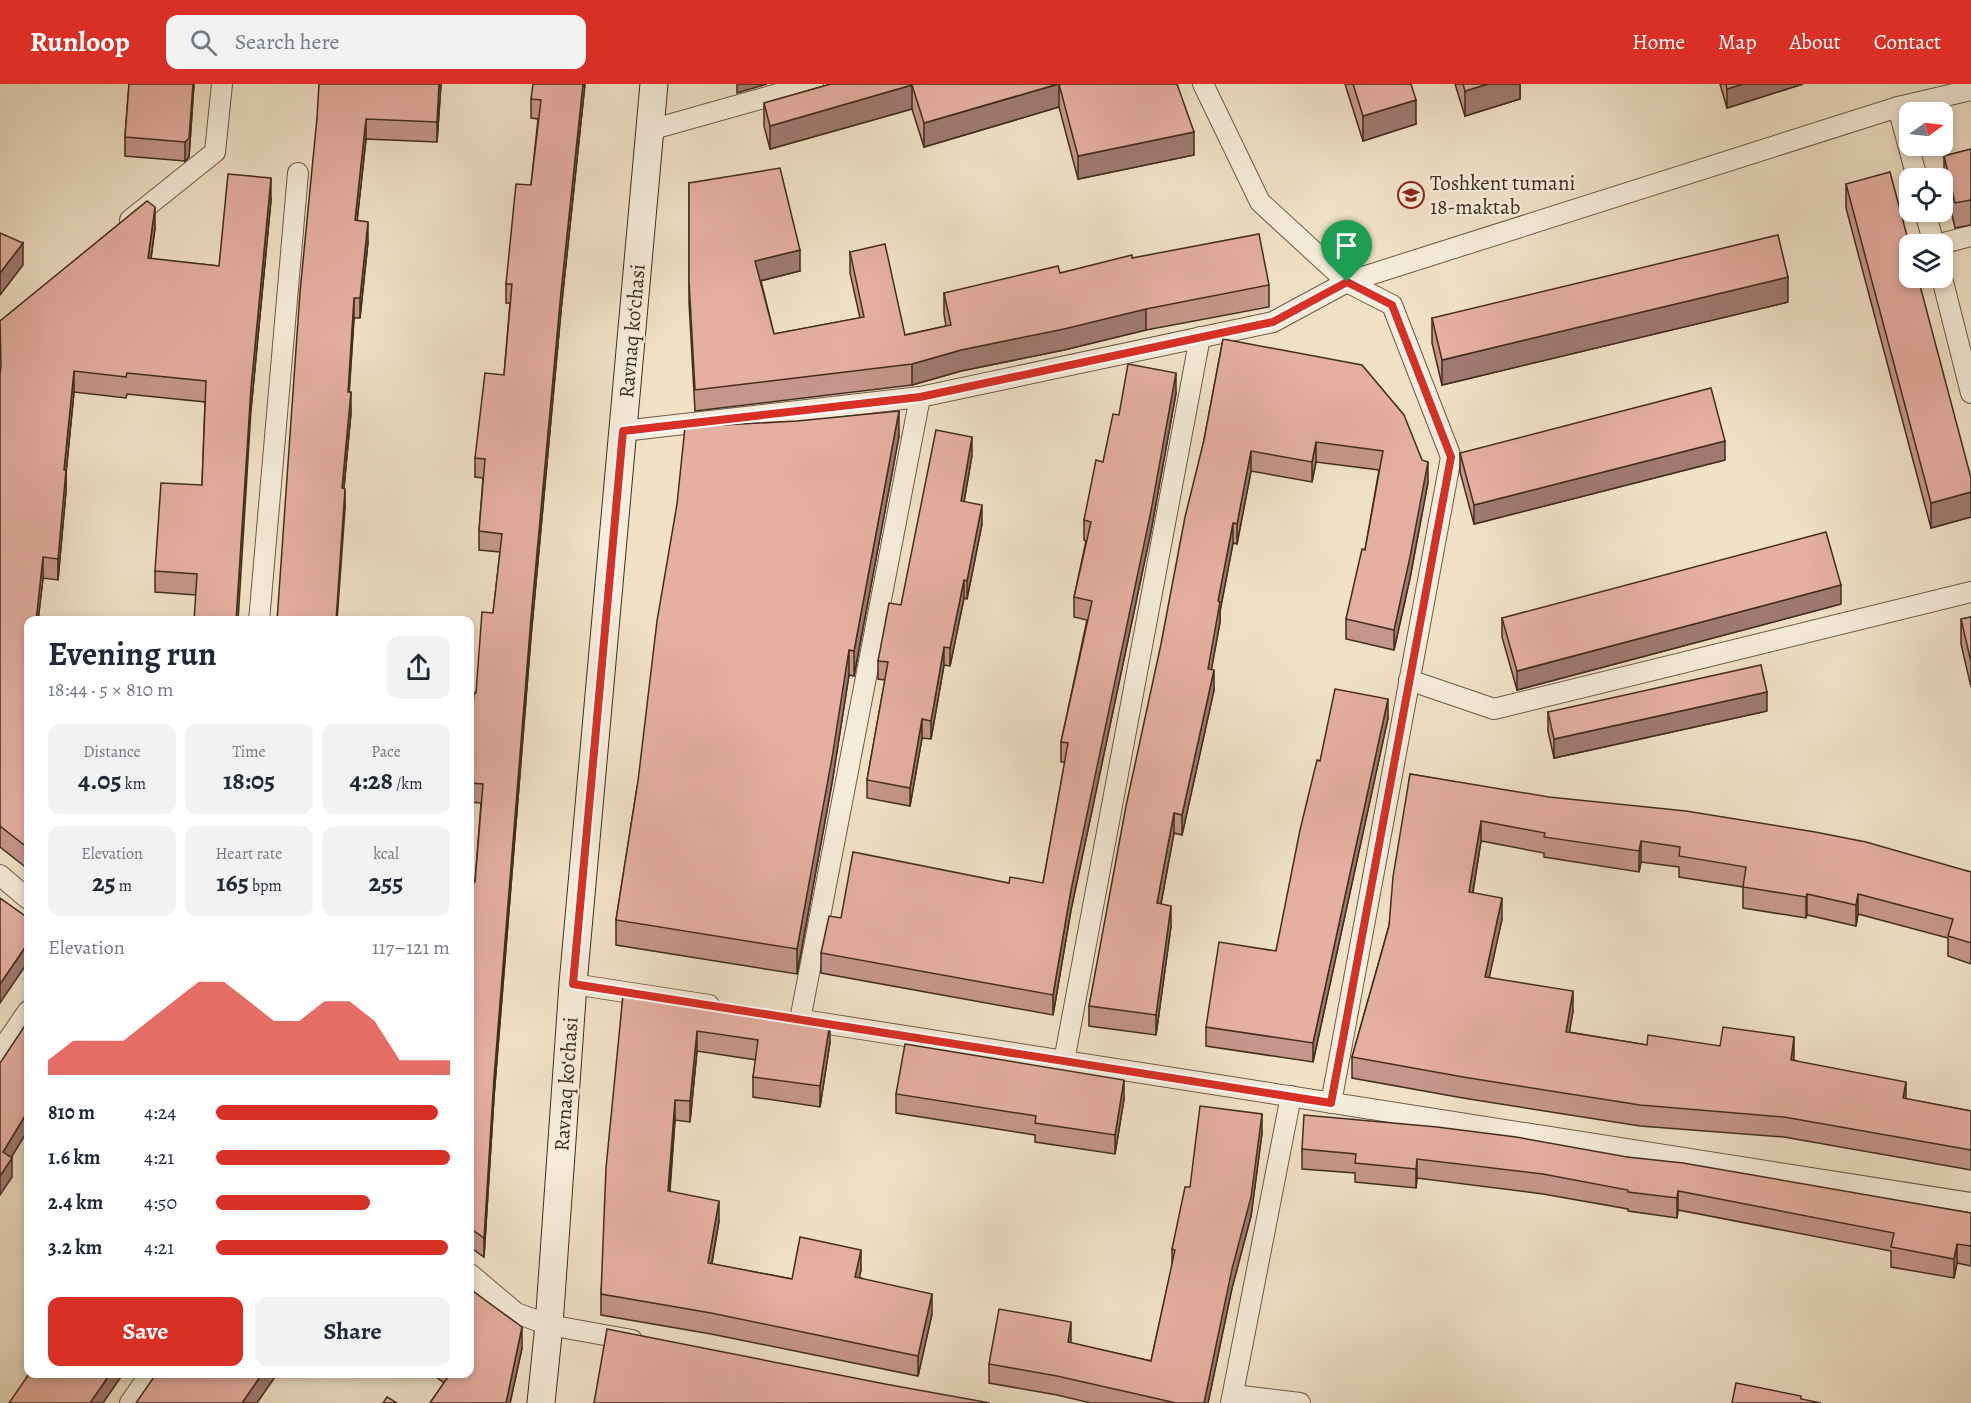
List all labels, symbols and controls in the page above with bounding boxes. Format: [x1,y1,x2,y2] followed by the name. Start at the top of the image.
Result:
[166,15,586,69] search box
[30,23,130,61] text: Runloop
[187,26,220,59] icon: search
[235,27,339,57] text: Search here
[1632,28,1685,56] text: Home
[1718,28,1756,56] text: Map
[1789,28,1841,56] text: About
[1874,28,1941,56] text: Contact
[1899,102,1953,156] north arrow
[1899,102,1953,288] map controls
[1899,168,1953,222] button: locate
[1430,169,1575,221] place label: Toshkent tumani 18-maktab
[1396,180,1426,210] school or university icon: Toshkent tumani 18-maktab
[1321,220,1372,282] pin
[1330,229,1363,262] icon: arrive
[1899,234,1953,288] button: layers
[612,263,652,399] street label: Ravnaq ko‘chasi
[48,631,217,676] text: Evening run
[387,636,450,699] button: share
[48,676,174,703] text: 18:44 · 5 × 810 m
[83,741,141,763] text: Distance
[232,741,266,763] text: Time
[371,741,401,763] text: Pace
[78,763,122,798] text: 4.05
[223,763,275,798] text: 18:05
[349,763,393,798] text: 4:28
[122,773,146,795] text: km
[393,773,423,795] text: /km
[81,843,143,865] text: Elevation
[216,843,282,865] text: Heart rate
[373,843,399,865] text: kcal
[92,865,116,900] text: 25
[216,865,249,900] text: 165
[369,865,403,900] text: 255
[116,875,132,897] text: m
[249,875,282,897] text: bpm
[48,934,125,961] text: Elevation
[372,934,450,961] text: 117–121 m
[547,1016,585,1152] street label: Ravnaq ko‘chasi
[48,1099,95,1126] text: 810 m
[144,1099,176,1126] text: 4:24
[48,1144,101,1171] text: 1.6 km
[144,1144,174,1171] text: 4:21
[48,1189,103,1216] text: 2.4 km
[144,1189,177,1216] text: 4:50
[48,1234,102,1261] text: 3.2 km
[144,1234,174,1261] text: 4:21
[48,1297,243,1366] button: Save
[255,1297,450,1366] button: Share

